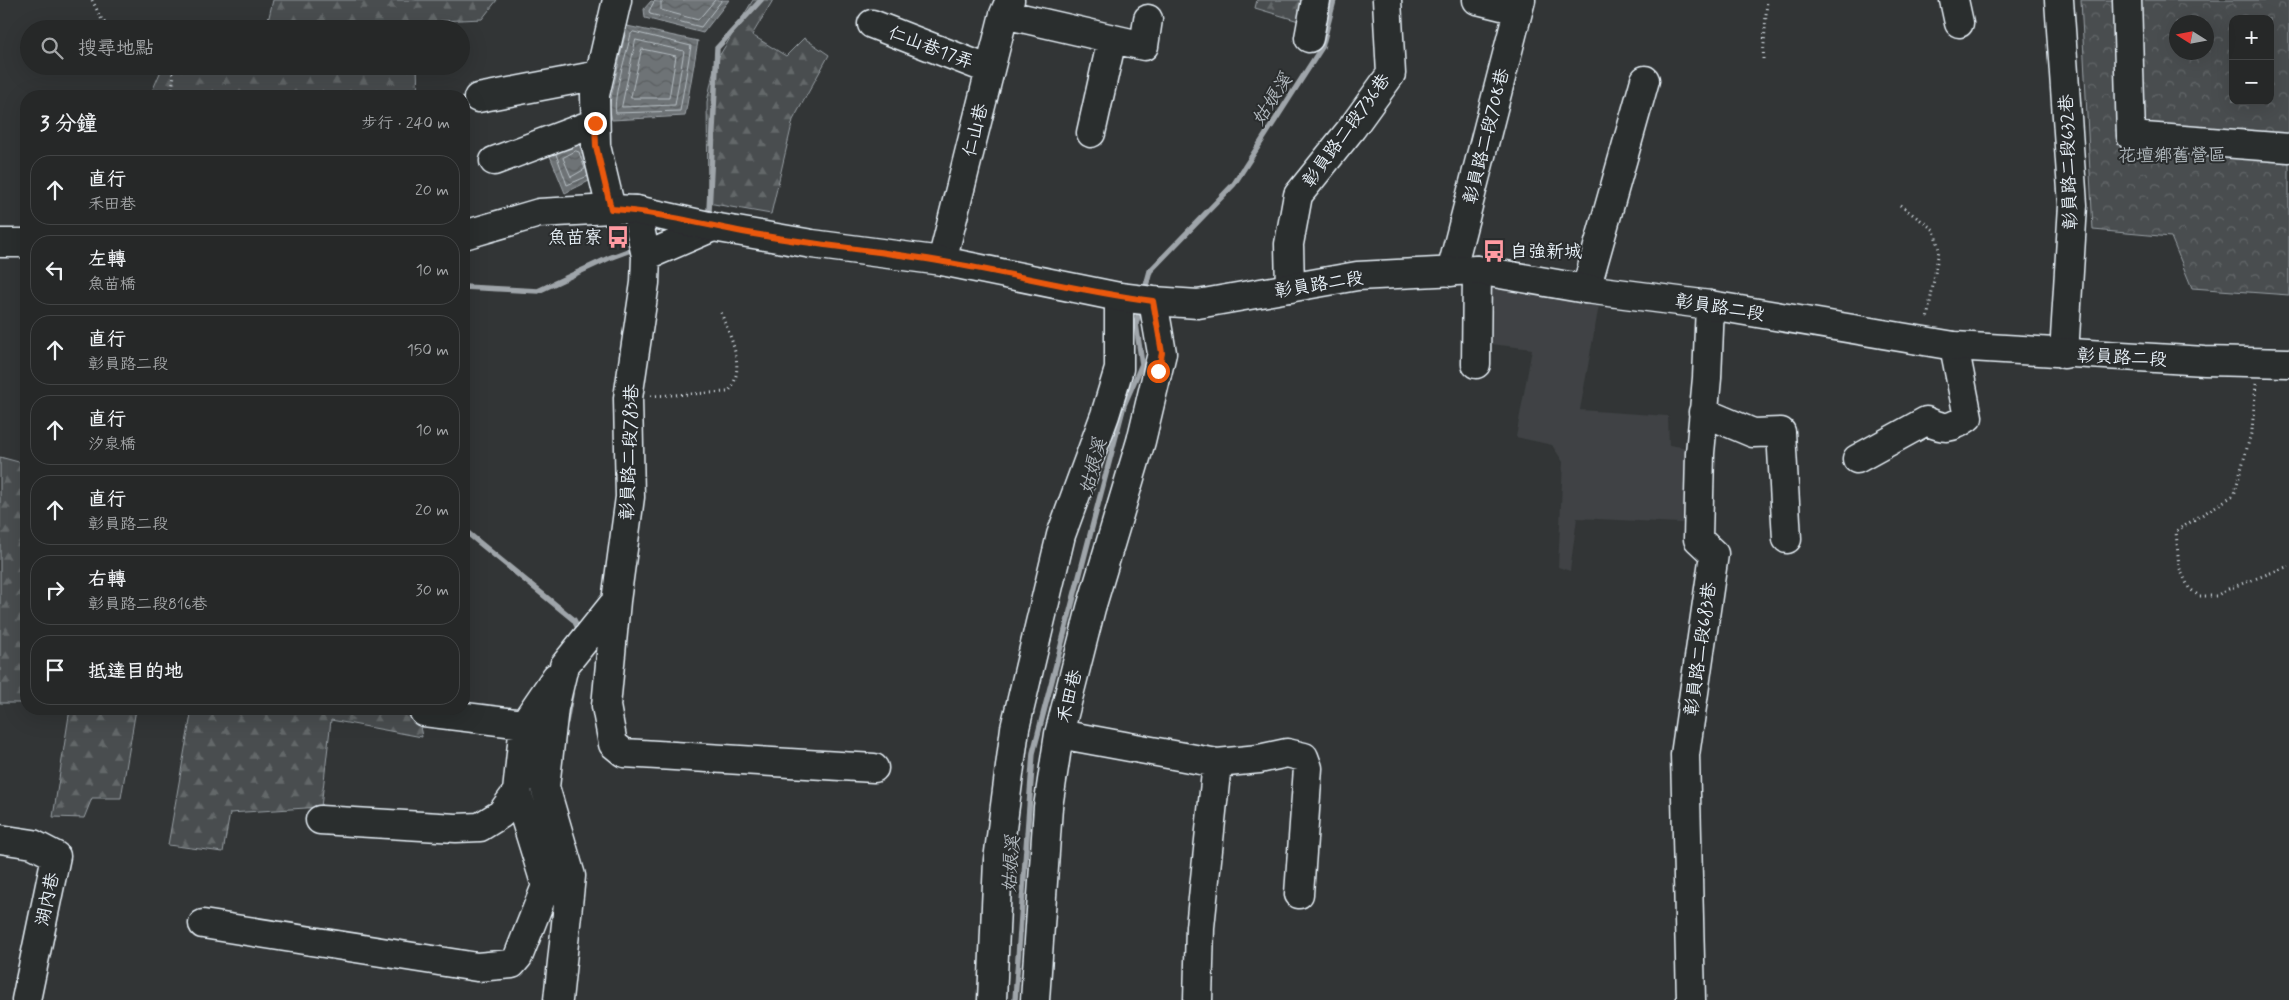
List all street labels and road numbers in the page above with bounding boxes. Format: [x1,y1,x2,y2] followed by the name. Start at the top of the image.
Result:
[885,21,977,75] street label: 仁山巷17弄
[1459,66,1515,207] street label: 彰員路二段708巷
[1297,69,1396,192] street label: 彰員路二段736巷
[2055,94,2083,230] street label: 彰員路二段632巷
[958,101,994,159] street label: 仁山巷
[1273,266,1365,304] street label: 彰員路二段
[1674,289,1766,327] street label: 彰員路二段
[2076,344,2168,372] street label: 彰員路二段
[616,384,644,520] street label: 彰員路二段783巷
[1680,581,1722,717] street label: 彰員路二段683巷
[1052,667,1088,725] street label: 禾田巷
[31,870,65,928] street label: 湖內巷

